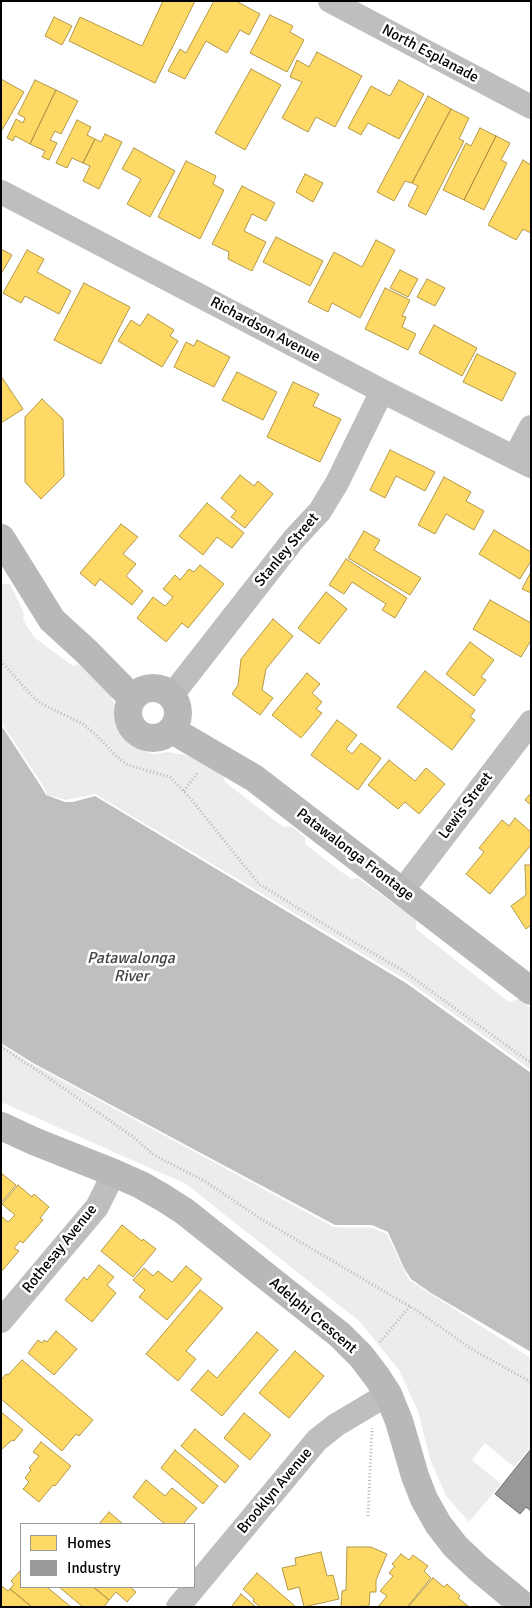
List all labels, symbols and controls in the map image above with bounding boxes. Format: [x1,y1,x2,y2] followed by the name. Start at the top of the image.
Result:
[379,21,481,87] street label: North Esplanade
[207,293,323,367] street label: Richardson Avenue
[251,510,323,590] street label: Stanley Street
[435,769,497,843] street label: Lewis Street
[293,805,417,905] street label: Patawalonga Frontage
[87,949,175,987] water label: Patawalonga River
[19,1201,101,1297] street label: Rothesay Avenue
[266,1274,360,1358] street label: Adelphi Crescent
[234,1444,316,1538] street label: Brooklyn Avenue
[20,1523,195,1588] legend
[67,1534,111,1552] text: Homes
[67,1559,120,1577] text: Industry

